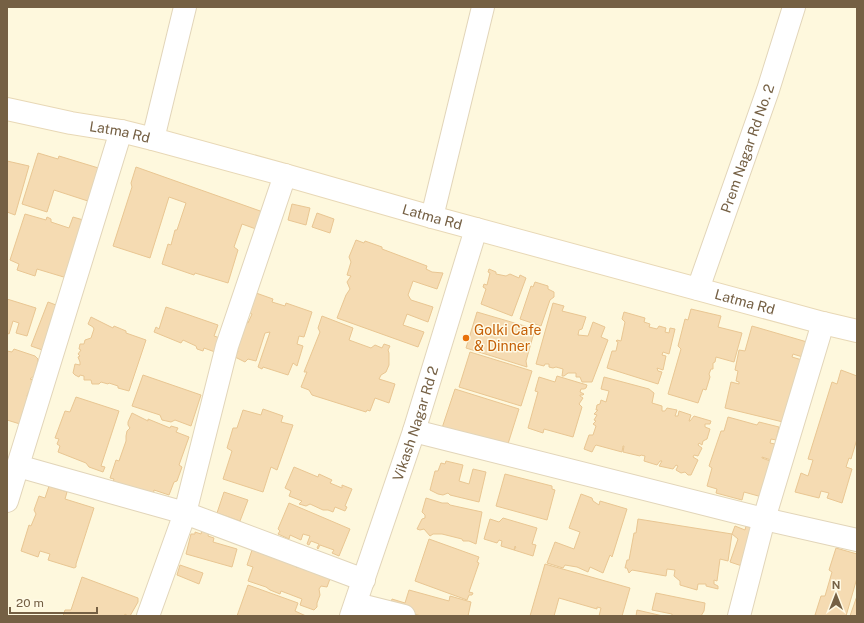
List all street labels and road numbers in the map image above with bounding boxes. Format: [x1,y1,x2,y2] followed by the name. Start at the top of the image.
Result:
[717,82,777,215] street label: Prem Nagar Rd No. 2
[88,118,152,146] street label: Latma Rd
[400,201,464,233] street label: Latma Rd
[713,286,777,318] street label: Latma Rd
[390,364,441,483] street label: Vikash Nagar Rd 2

